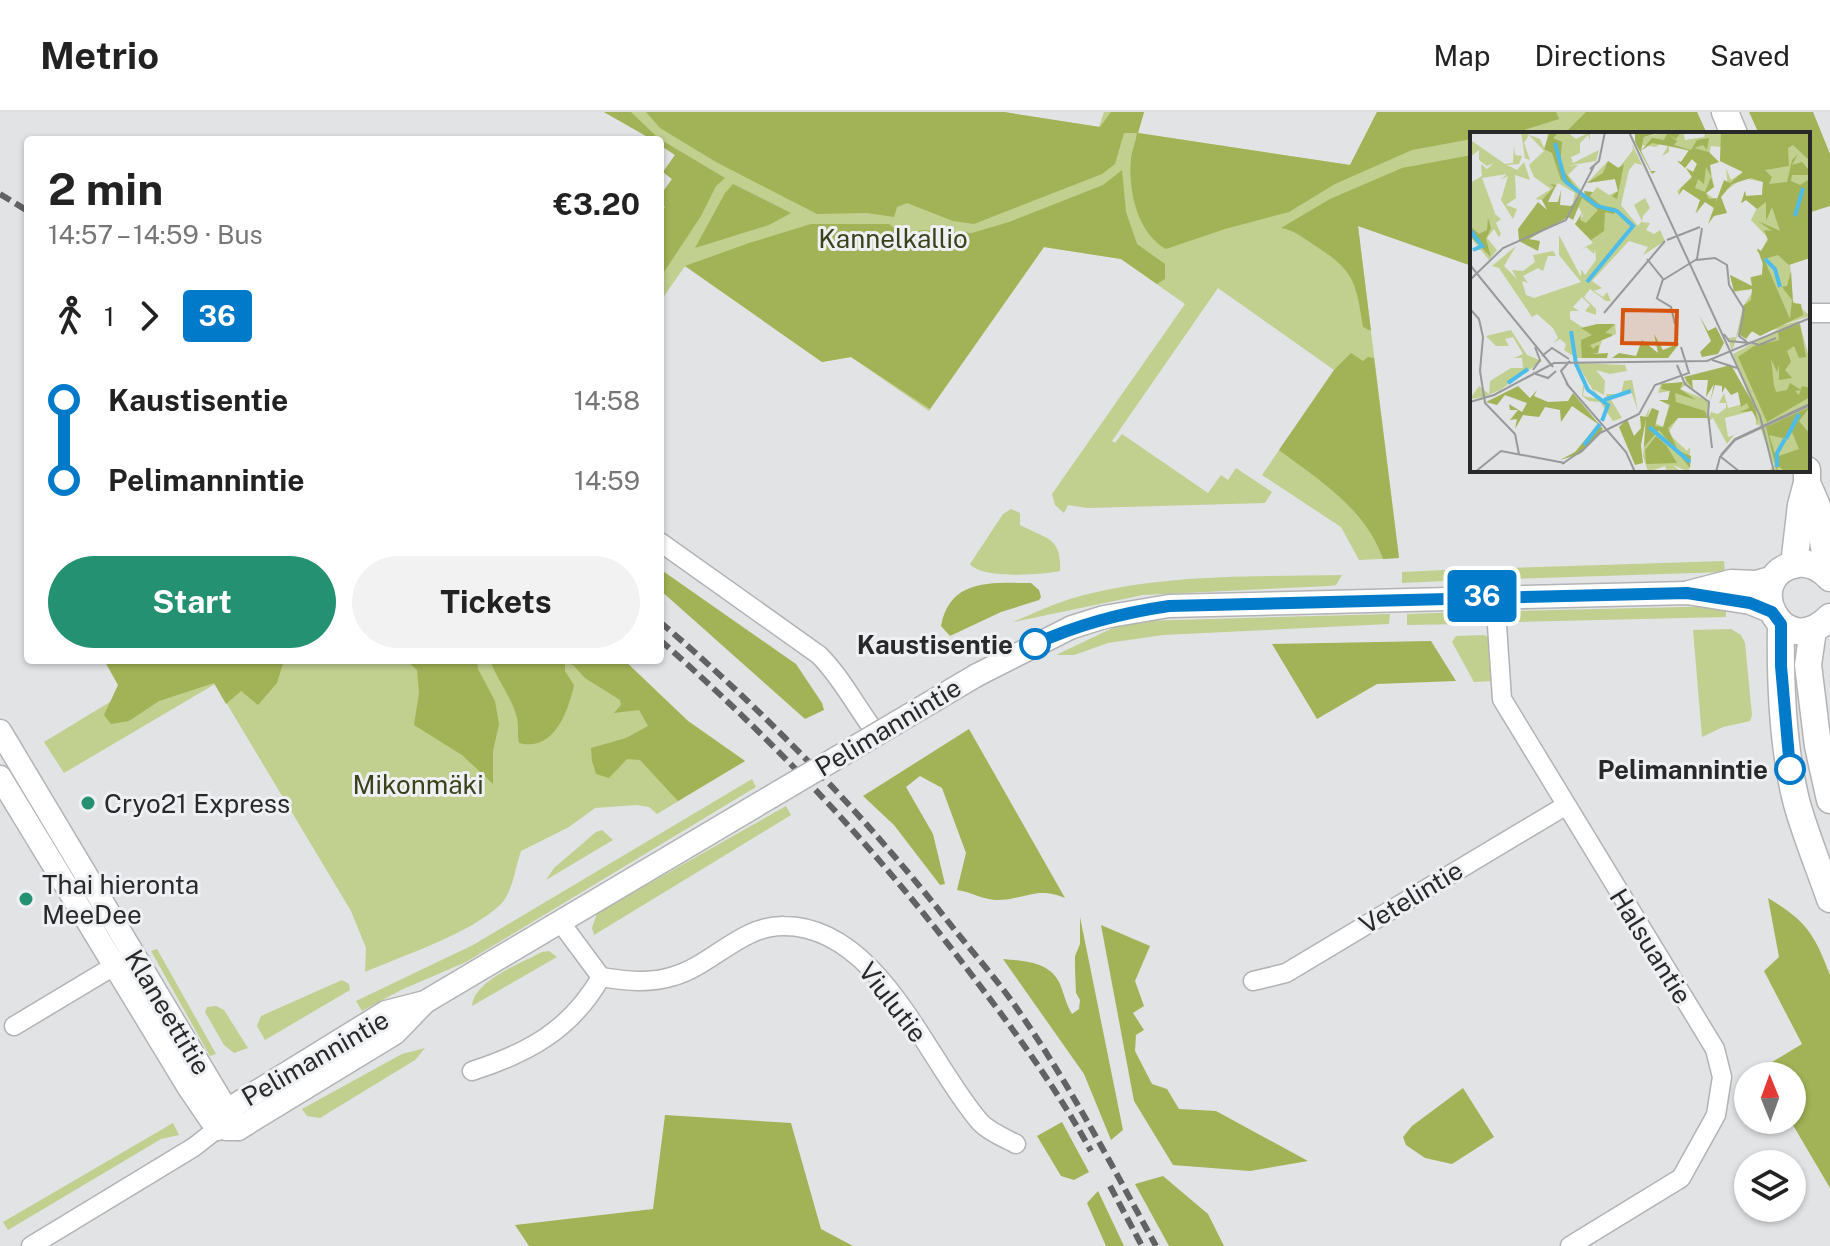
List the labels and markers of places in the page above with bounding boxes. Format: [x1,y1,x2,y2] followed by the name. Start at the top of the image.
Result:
[857,629,1013,660] place label: Kaustisentie
[1020,629,1050,659] marker: Kaustisentie
[1598,754,1768,785] place label: Pelimannintie
[1775,754,1805,784] marker: Pelimannintie
[104,788,290,819] place label: Cryo21 Express
[79,794,97,812] marker: Cryo21 Express
[42,869,199,930] place label: Thai hieronta MeeDee
[17,890,35,908] marker: Thai hieronta MeeDee

